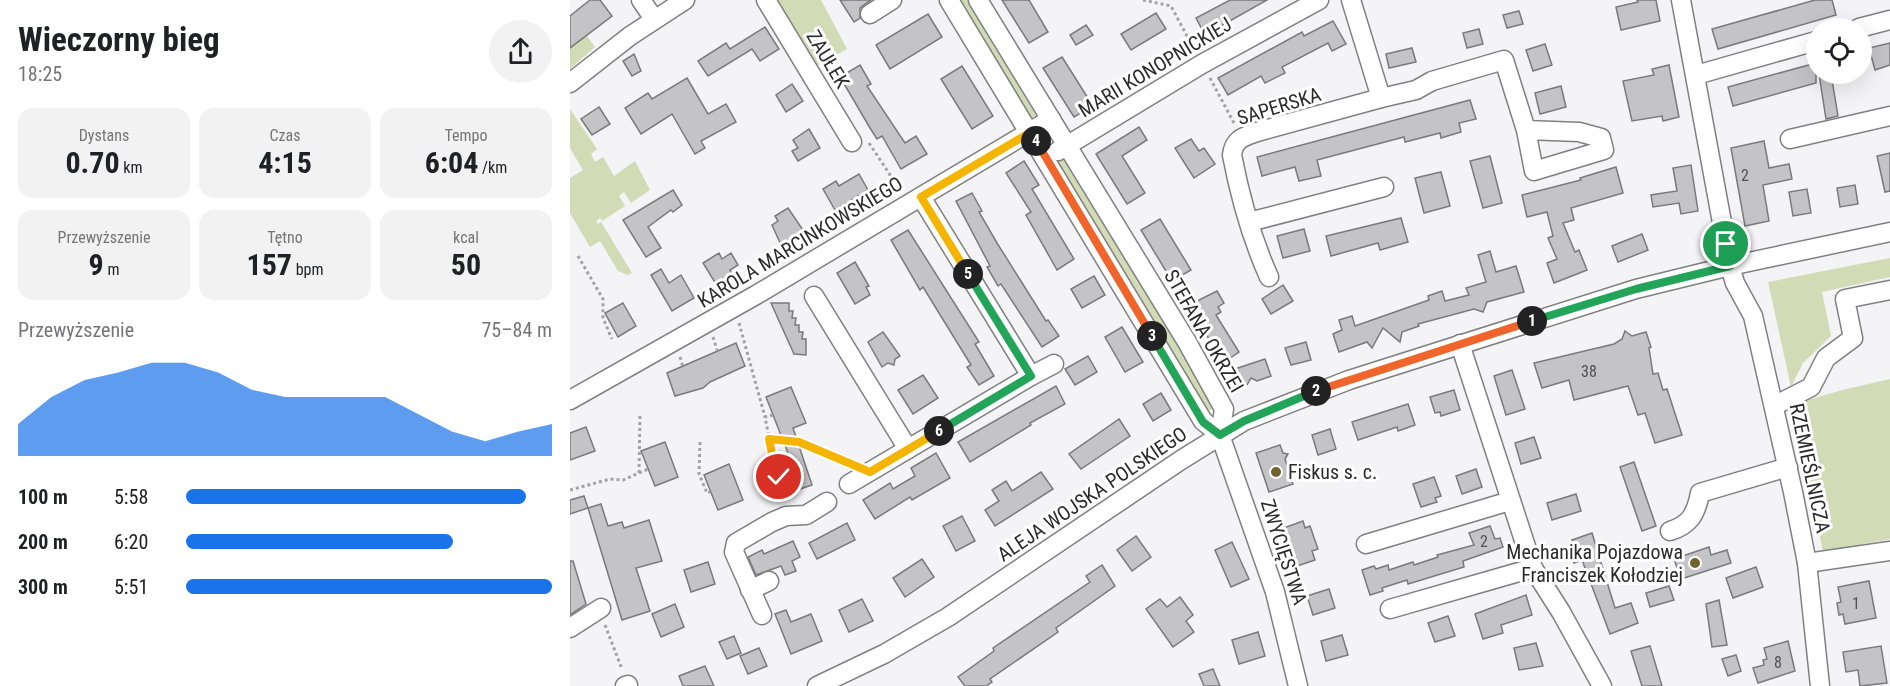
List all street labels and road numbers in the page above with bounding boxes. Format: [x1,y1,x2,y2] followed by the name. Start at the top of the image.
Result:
[1074,12,1236,122] street label: MARII KONOPNICKIEJ
[801,26,855,92] street label: ZAUŁEK
[1234,82,1324,130] street label: SAPERSKA
[693,171,907,313] street label: KAROLA MARCINKOWSKIEGO
[1159,265,1249,397] street label: STEFANA OKRZEI
[1785,401,1836,535] street label: RZEMIEŚLNICZA
[993,422,1191,566] street label: ALEJA WOJSKA POLSKIEGO
[1256,496,1312,608] street label: ZWYCIĘSTWA

